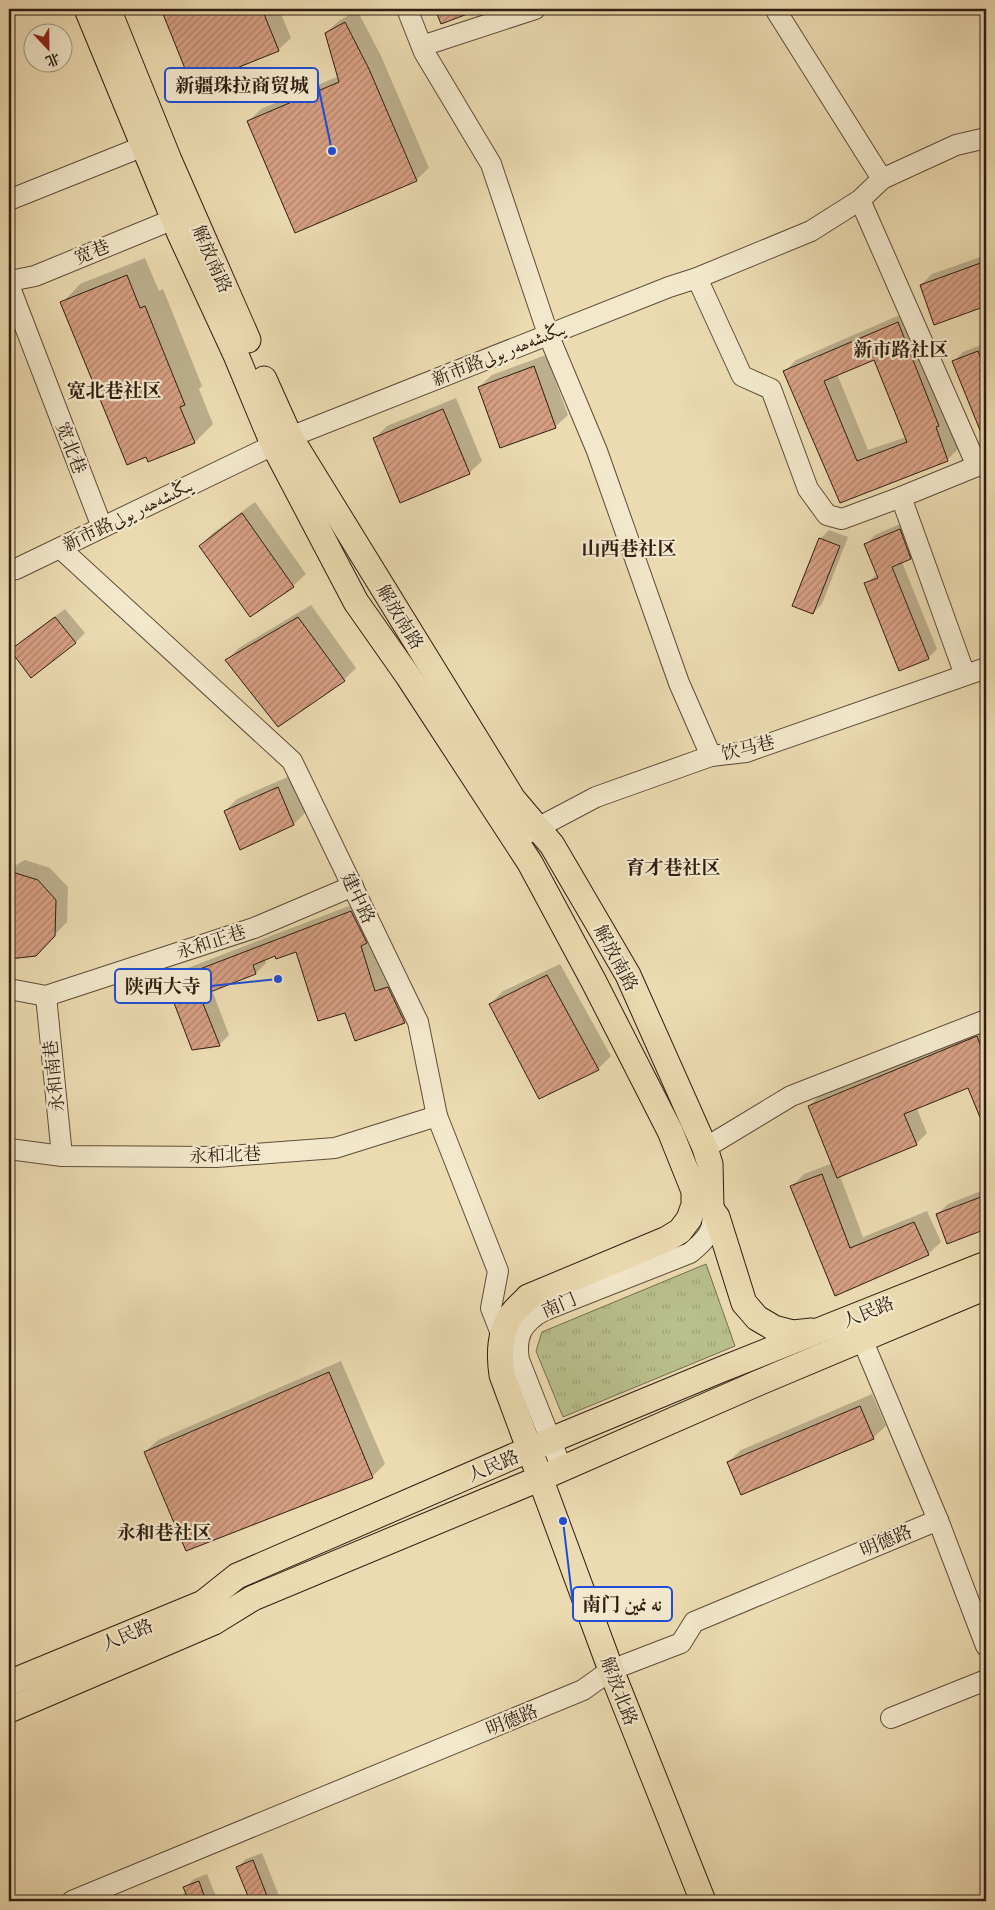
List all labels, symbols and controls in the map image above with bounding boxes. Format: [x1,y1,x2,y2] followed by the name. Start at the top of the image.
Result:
[22,22,72,72] north arrow
[43,48,62,70] text: 北
[165,68,318,102] callout: 新疆珠拉商贸城
[175,75,309,98] text: 新疆珠拉商贸城
[186,222,236,297] street label: 解放南路
[72,236,113,270] street label: 宽巷
[429,317,570,392] street label: 新市路يىڭىشەھەر يولى
[853,339,949,362] district label: 新市路社区
[66,380,162,403] district label: 宽北巷社区
[50,419,90,478] street label: 宽北巷
[59,474,197,557] street label: 新市路يىڭىشەھەر يولى
[581,538,677,561] district label: 山西巷社区
[371,581,427,654] street label: 解放南路
[719,732,777,766] street label: 饮马巷
[625,857,721,880] district label: 育才巷社区
[335,869,379,928] street label: 建中路
[174,921,249,965] street label: 永和正巷
[589,922,642,995] street label: 解放南路
[115,969,211,1003] callout: 陕西大寺
[125,976,201,999] text: 陕西大寺
[40,1039,70,1113] street label: 永和南巷
[189,1144,261,1168] street label: 永和北巷
[539,1289,580,1323] street label: 南门
[839,1293,898,1333] street label: 人民路
[464,1446,523,1488] street label: 人民路
[857,1521,916,1563] street label: 明德路
[116,1522,212,1545] district label: 永和巷社区
[573,1587,672,1621] callout: 南门 نە نمين
[582,1594,662,1617] text: 南门 نە نمين
[98,1615,157,1657] street label: 人民路
[595,1654,641,1729] street label: 解放北路
[483,1701,542,1741] street label: 明德路

